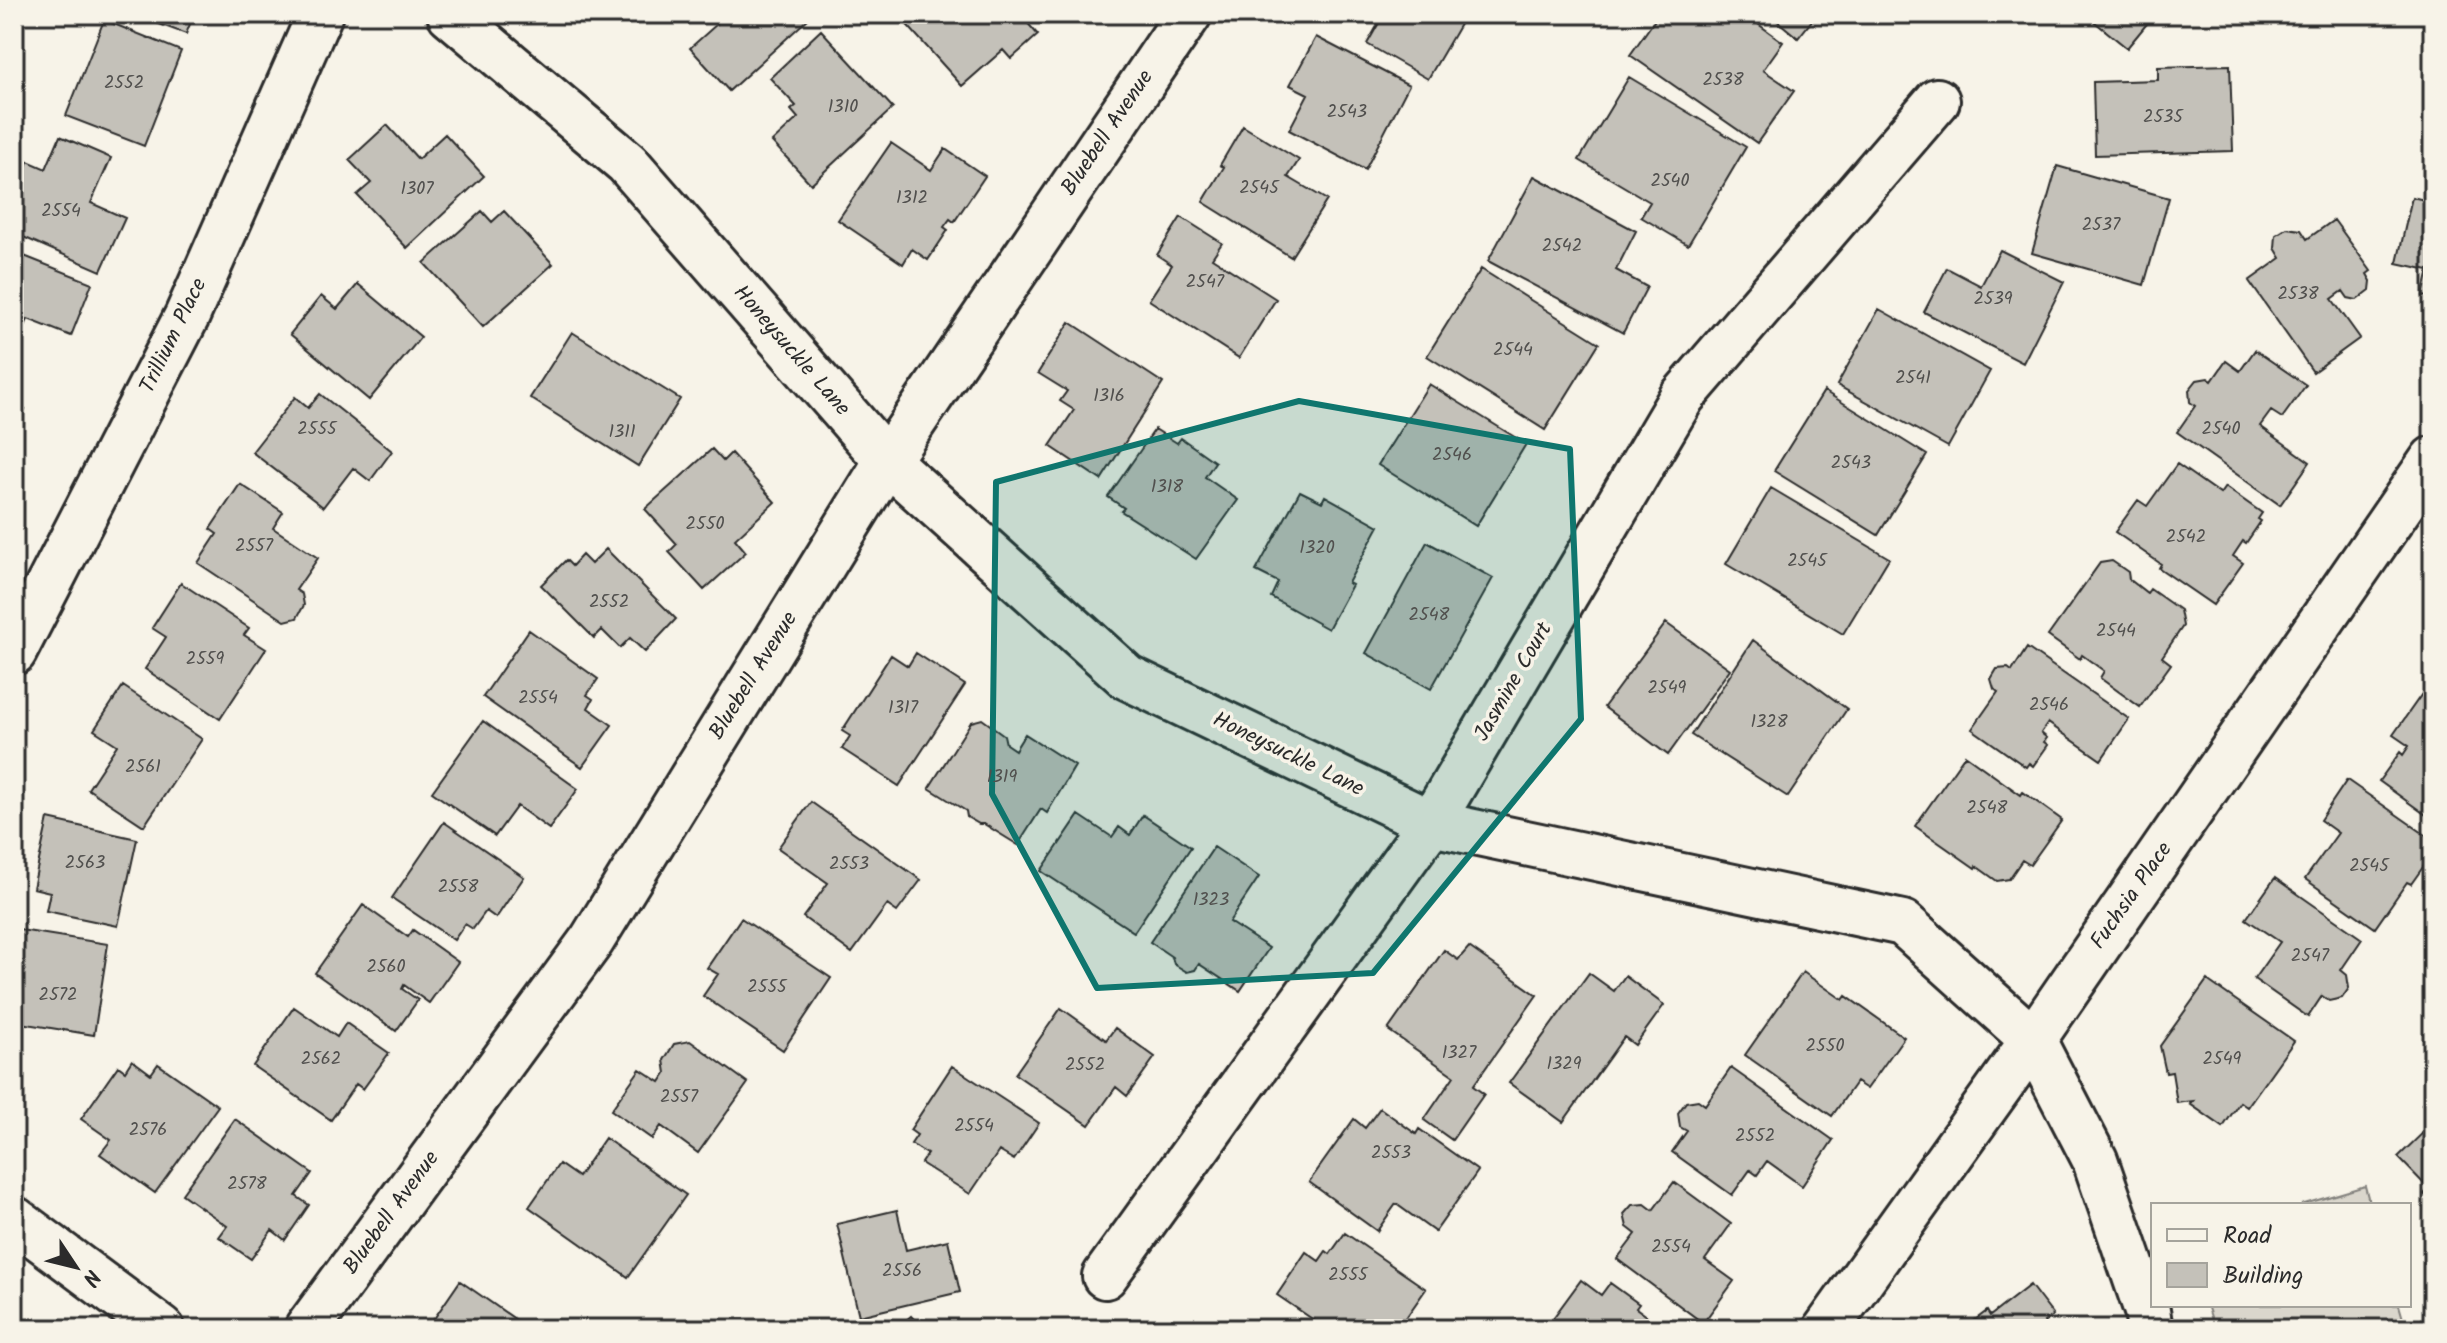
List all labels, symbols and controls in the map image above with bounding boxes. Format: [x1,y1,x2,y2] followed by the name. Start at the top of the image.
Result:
[1053,63,1163,203] street label: Bluebell Avenue
[1702,66,1744,95] house number: 2538
[104,69,144,98] house number: 2552
[828,93,858,122] house number: 1310
[1327,98,1367,127] house number: 2543
[2143,103,2184,132] house number: 2535
[1650,167,1690,196] house number: 2540
[1239,174,1280,203] house number: 2545
[400,175,434,204] house number: 1307
[896,184,928,213] house number: 1312
[41,197,81,226] house number: 2554
[2082,211,2121,240] house number: 2537
[1542,232,1582,261] house number: 2542
[1186,268,1225,297] house number: 2547
[131,272,217,400] street label: Trillium Place
[724,277,858,425] street label: Honeysuckle Lane
[2277,280,2319,309] house number: 2538
[1973,285,2013,314] house number: 2539
[1493,336,1533,365] house number: 2544
[1895,364,1931,393] house number: 2541
[1093,382,1125,411] house number: 1316
[297,415,338,444] house number: 2555
[2201,415,2241,444] house number: 2540
[608,418,636,447] house number: 1311
[1432,441,1472,470] house number: 2546
[1831,449,1871,478] house number: 2543
[1151,473,1183,502] house number: 1318
[686,510,724,539] house number: 2550
[2166,523,2206,552] house number: 2542
[235,532,274,561] house number: 2557
[1299,534,1335,563] house number: 1320
[1787,547,1828,576] house number: 2545
[589,588,629,617] house number: 2552
[1409,601,1450,630] house number: 2548
[701,605,807,747] street label: Bluebell Avenue
[1466,615,1563,748] street label: Jasmine Court
[2096,617,2136,646] house number: 2544
[186,645,225,674] house number: 2559
[1648,674,1687,703] house number: 2549
[518,684,558,713] house number: 2554
[2029,691,2069,720] house number: 2546
[888,694,919,723] house number: 1317
[1206,703,1370,807] street label: Honeysuckle Lane
[1750,708,1788,737] house number: 1328
[125,753,161,782] house number: 2561
[987,763,1017,792] house number: 1319
[1967,794,2008,823] house number: 2548
[2082,835,2182,957] street label: Fuchsia Place
[65,849,105,878] house number: 2563
[829,850,869,879] house number: 2553
[2349,852,2390,881] house number: 2545
[438,873,478,902] house number: 2558
[1193,886,1229,915] house number: 1323
[2291,942,2330,971] house number: 2547
[366,953,406,982] house number: 2560
[747,973,788,1002] house number: 2555
[39,981,77,1010] house number: 2572
[1806,1032,1844,1061] house number: 2550
[1442,1039,1477,1068] house number: 1327
[301,1045,341,1074] house number: 2562
[2203,1045,2242,1074] house number: 2549
[1546,1050,1582,1079] house number: 1329
[1065,1051,1105,1080] house number: 2552
[660,1083,699,1112] house number: 2557
[954,1112,994,1141] house number: 2554
[129,1116,167,1145] house number: 2576
[1735,1122,1775,1151] house number: 2552
[1371,1139,1411,1168] house number: 2553
[335,1144,449,1282] street label: Bluebell Avenue
[227,1170,267,1199] house number: 2578
[2151,1203,2411,1307] legend
[2223,1217,2272,1256] text: Road
[36,1227,116,1307] north arrow
[1651,1233,1691,1262] house number: 2554
[882,1257,922,1286] house number: 2556
[2223,1257,2303,1296] text: Building
[72,1261,109,1293] text: N
[1328,1261,1369,1290] house number: 2555

